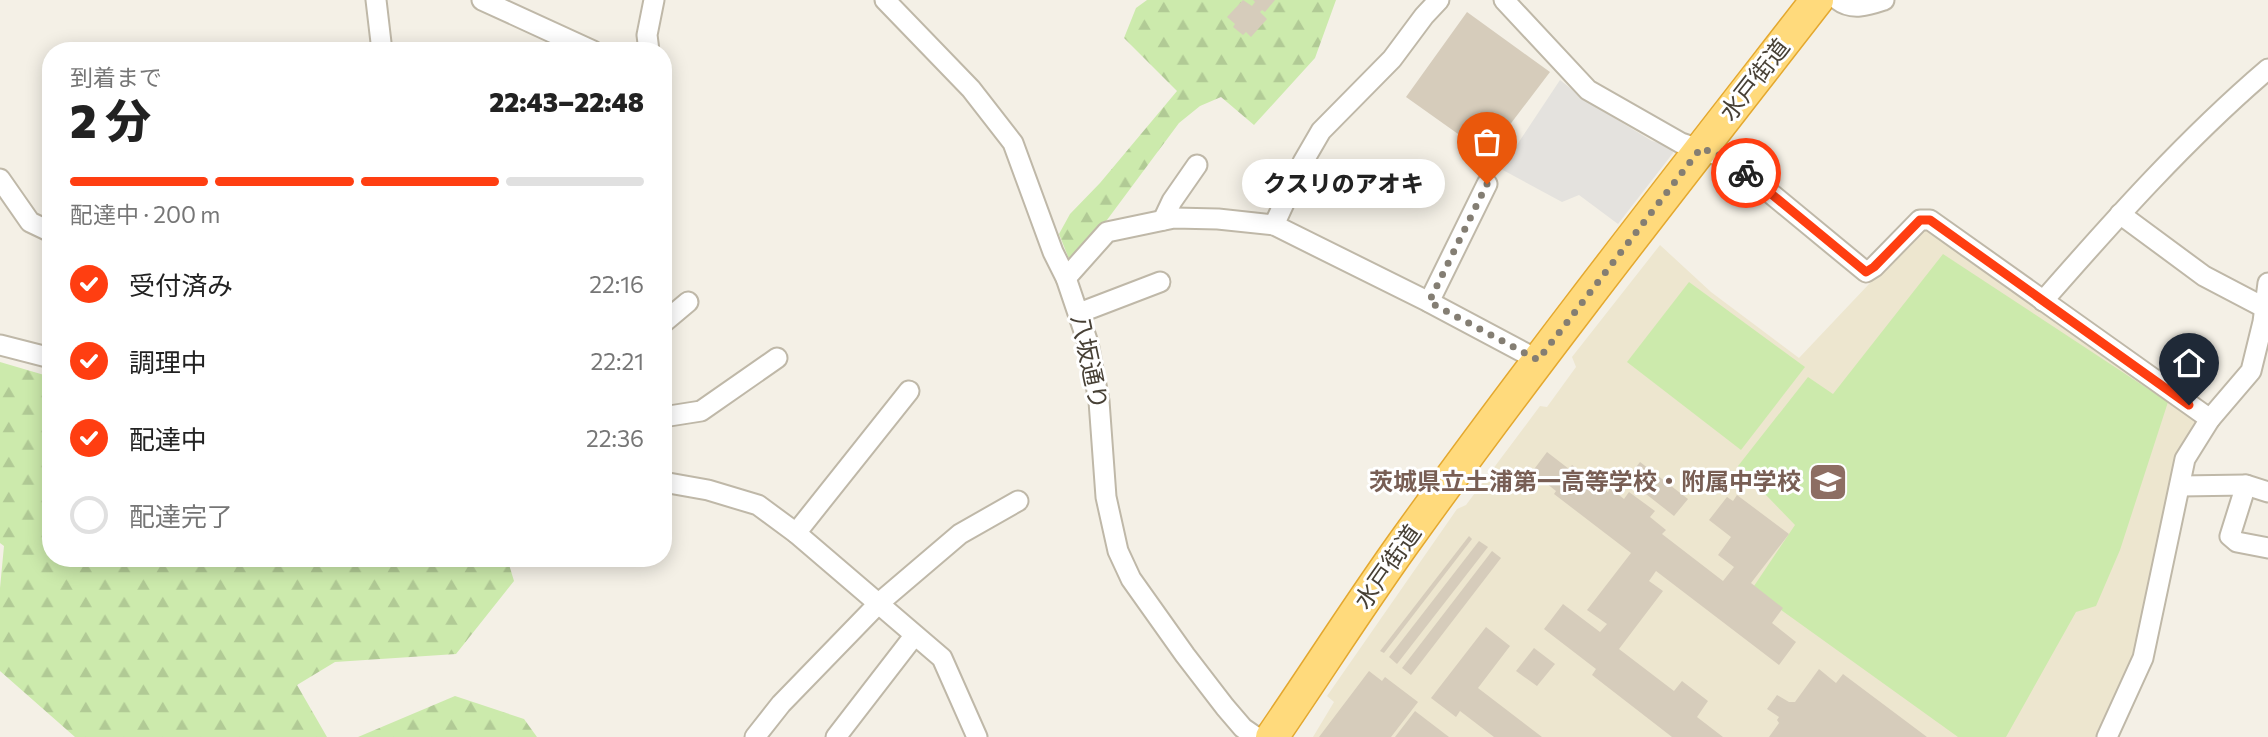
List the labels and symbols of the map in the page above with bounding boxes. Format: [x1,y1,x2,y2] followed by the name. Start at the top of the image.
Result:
[1713,32,1795,126] street label: 水戸街道
[1457,112,1517,184] pin
[1711,138,1781,208] courier
[1242,160,1445,208] callout: クスリのアオキ
[1066,312,1115,412] street label: 八坂通り
[2159,333,2219,405] pin
[1807,461,1849,503] school or university icon: 茨城県立土浦第一高等学校・附属中学校
[1369,466,1801,495] place label: 茨城県立土浦第一高等学校・附属中学校
[1347,519,1426,614] street label: 水戸街道

